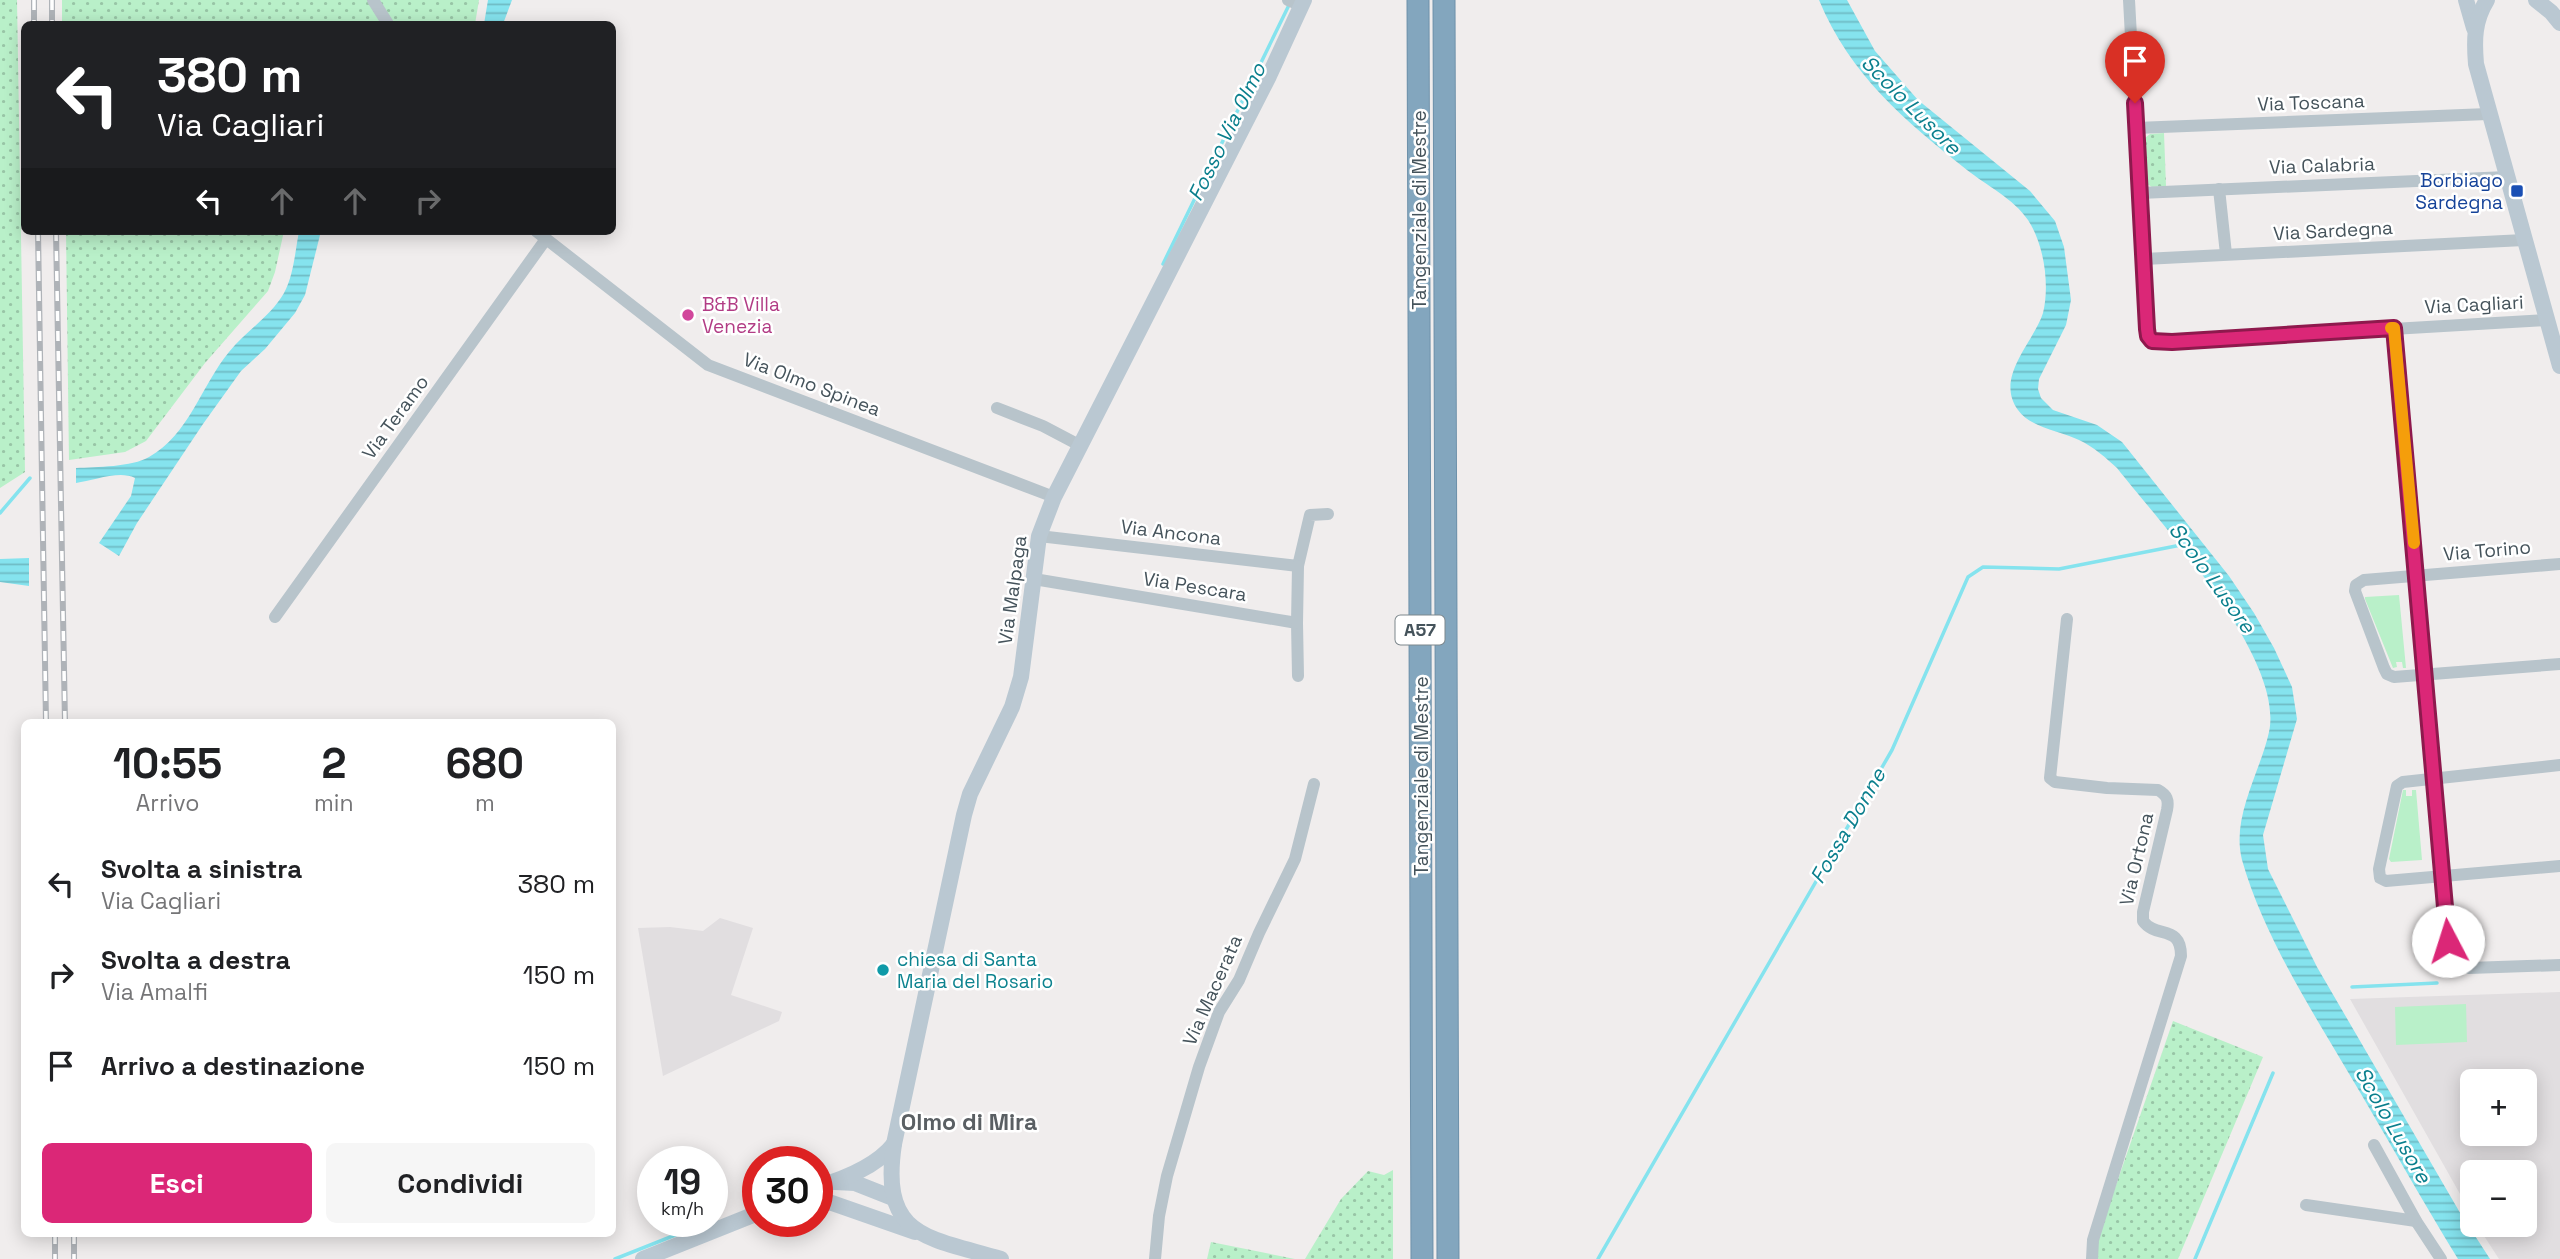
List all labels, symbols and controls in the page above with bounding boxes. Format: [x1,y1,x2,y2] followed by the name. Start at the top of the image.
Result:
[2105,31,2165,103] pin
[2116,42,2154,80] icon: arrive
[157,44,302,106] text: 380 m
[42,49,133,140] icon: left
[1856,49,1968,161] water label: Scolo Lusore
[1181,57,1272,205] water label: Fosso Via Olmo
[2257,88,2365,117] street label: Via Toscana
[157,105,324,145] text: Via Cagliari
[1407,110,1432,310] street label: Tangenziale di Mestre
[2269,151,2375,180] street label: Via Calabria
[2415,168,2503,215] place label: Borbiago Sardegna
[190,182,228,220] icon: left
[263,182,301,220] icon: ahead
[336,182,374,220] icon: ahead
[409,182,447,220] icon: right
[2509,183,2525,199] marker: Borbiago Sardegna
[2273,215,2394,246] street label: Via Sardegna
[2424,289,2524,320] street label: Via Cagliari
[702,292,780,339] place label: B&B Villa Venezia
[680,307,696,323] marker: B&B Villa Venezia
[740,347,884,422] street label: Via Olmo Spinea
[356,370,434,464] street label: Via Teramo
[1119,514,1223,551] street label: Via Ancona
[2163,517,2263,640] water label: Scolo Lusore
[992,534,1033,646] street label: Via Malpaga
[2442,534,2532,567] street label: Via Torino
[1141,566,1249,607] street label: Via Pescara
[1396,616,1444,644] road number: A57
[1409,676,1434,876] street label: Tangenziale di Mestre
[113,737,222,790] text: 10:55
[321,737,346,790] text: 2
[446,737,524,790] text: 680
[1804,762,1892,888] water label: Fossa Donne
[136,788,199,818] text: Arrivo
[314,788,354,818] text: min
[475,788,495,818] text: m
[2114,810,2159,908] street label: Via Ortona
[101,852,302,886] text: Svolta a sinistra
[42,865,80,903] icon: left
[517,867,595,901] text: 380 m
[101,886,221,916] text: Via Cagliari
[2411,904,2485,978] position arrow
[1177,931,1248,1050] street label: Via Macerata
[101,943,290,977] text: Svolta a destra
[897,947,1053,994] place label: chiesa di Santa Maria del Rosario
[42,956,80,994] icon: right
[523,958,595,992] text: 150 m
[875,962,891,978] marker: chiesa di Santa Maria del Rosario
[101,977,208,1007] text: Via Amalfi
[42,1047,80,1085] icon: arrive
[101,1049,365,1083] text: Arrivo a destinazione
[523,1049,595,1083] text: 150 m
[2349,1062,2438,1189] water label: Scolo Lusore
[2460,1069,2537,1237] map controls
[2460,1069,2537,1146] button: +
[901,1107,1037,1137] district label: Olmo di Mira
[42,1143,312,1223] button: Esci
[326,1143,595,1223] button: Condividi
[742,1146,833,1237] speed limit sign: 30
[664,1160,701,1204] text: 19
[2460,1160,2537,1237] button: −
[661,1197,704,1220] text: km/h

